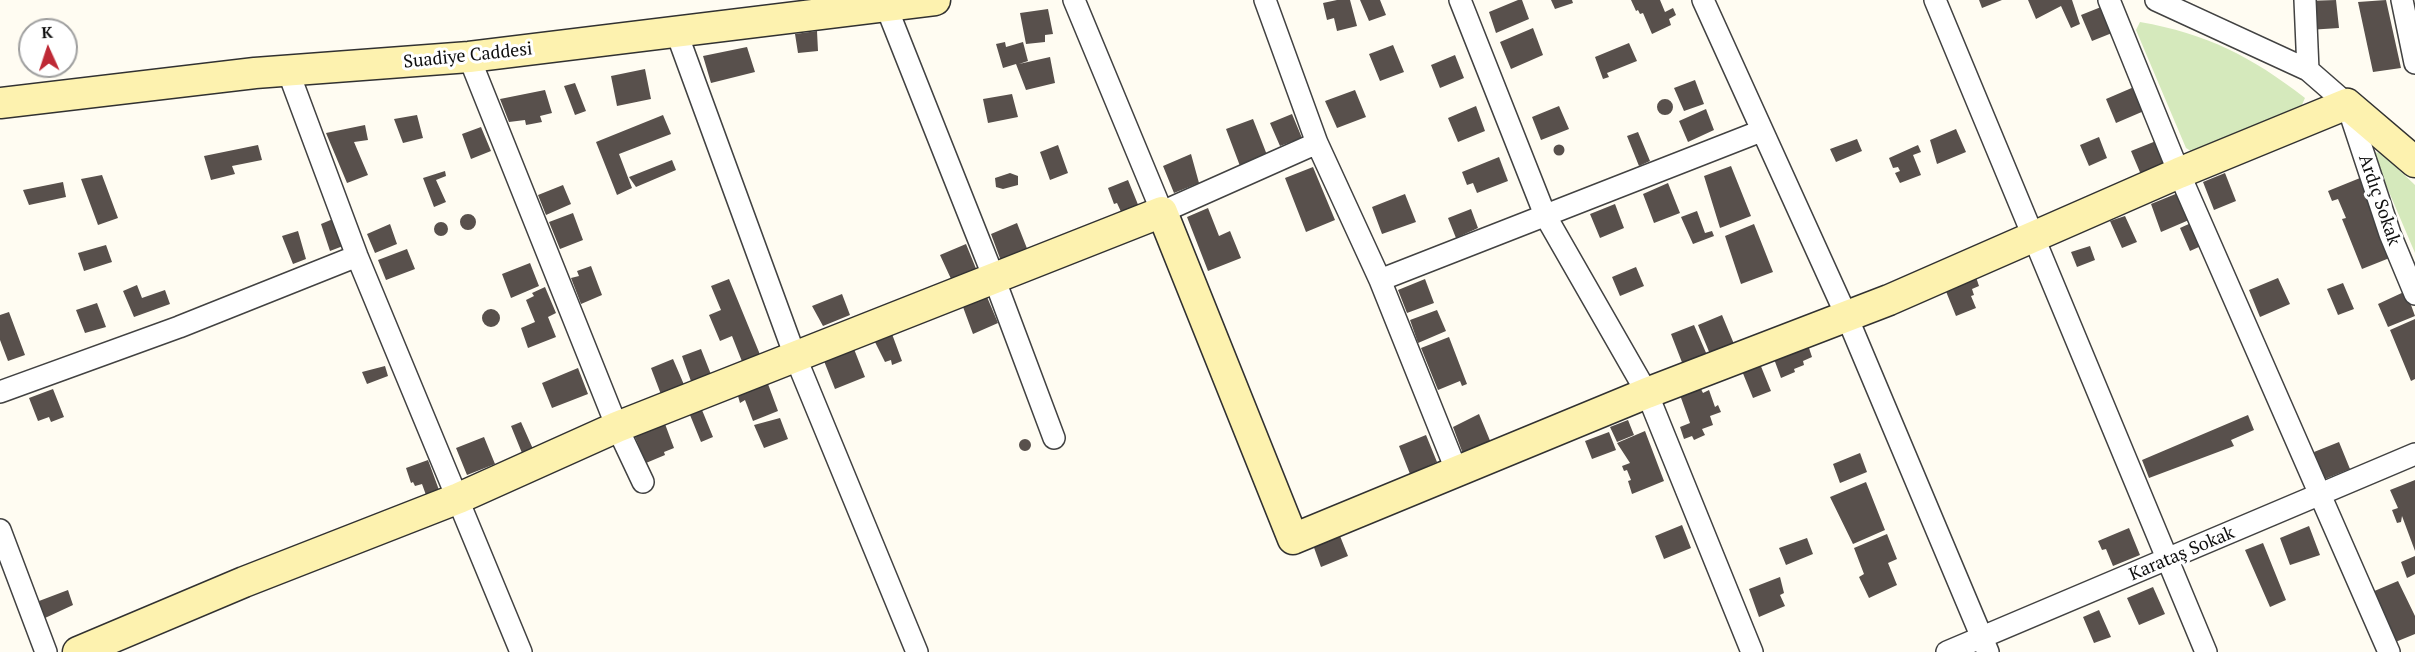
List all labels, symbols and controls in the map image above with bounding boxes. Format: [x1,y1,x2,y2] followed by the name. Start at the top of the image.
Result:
[18,18,78,78] north arrow
[41,21,53,43] text: K
[402,38,534,74] street label: Suadiye Caddesi
[2353,152,2405,248] street label: Ardıç Sokak
[2126,522,2238,586] street label: Karataş Sokak

